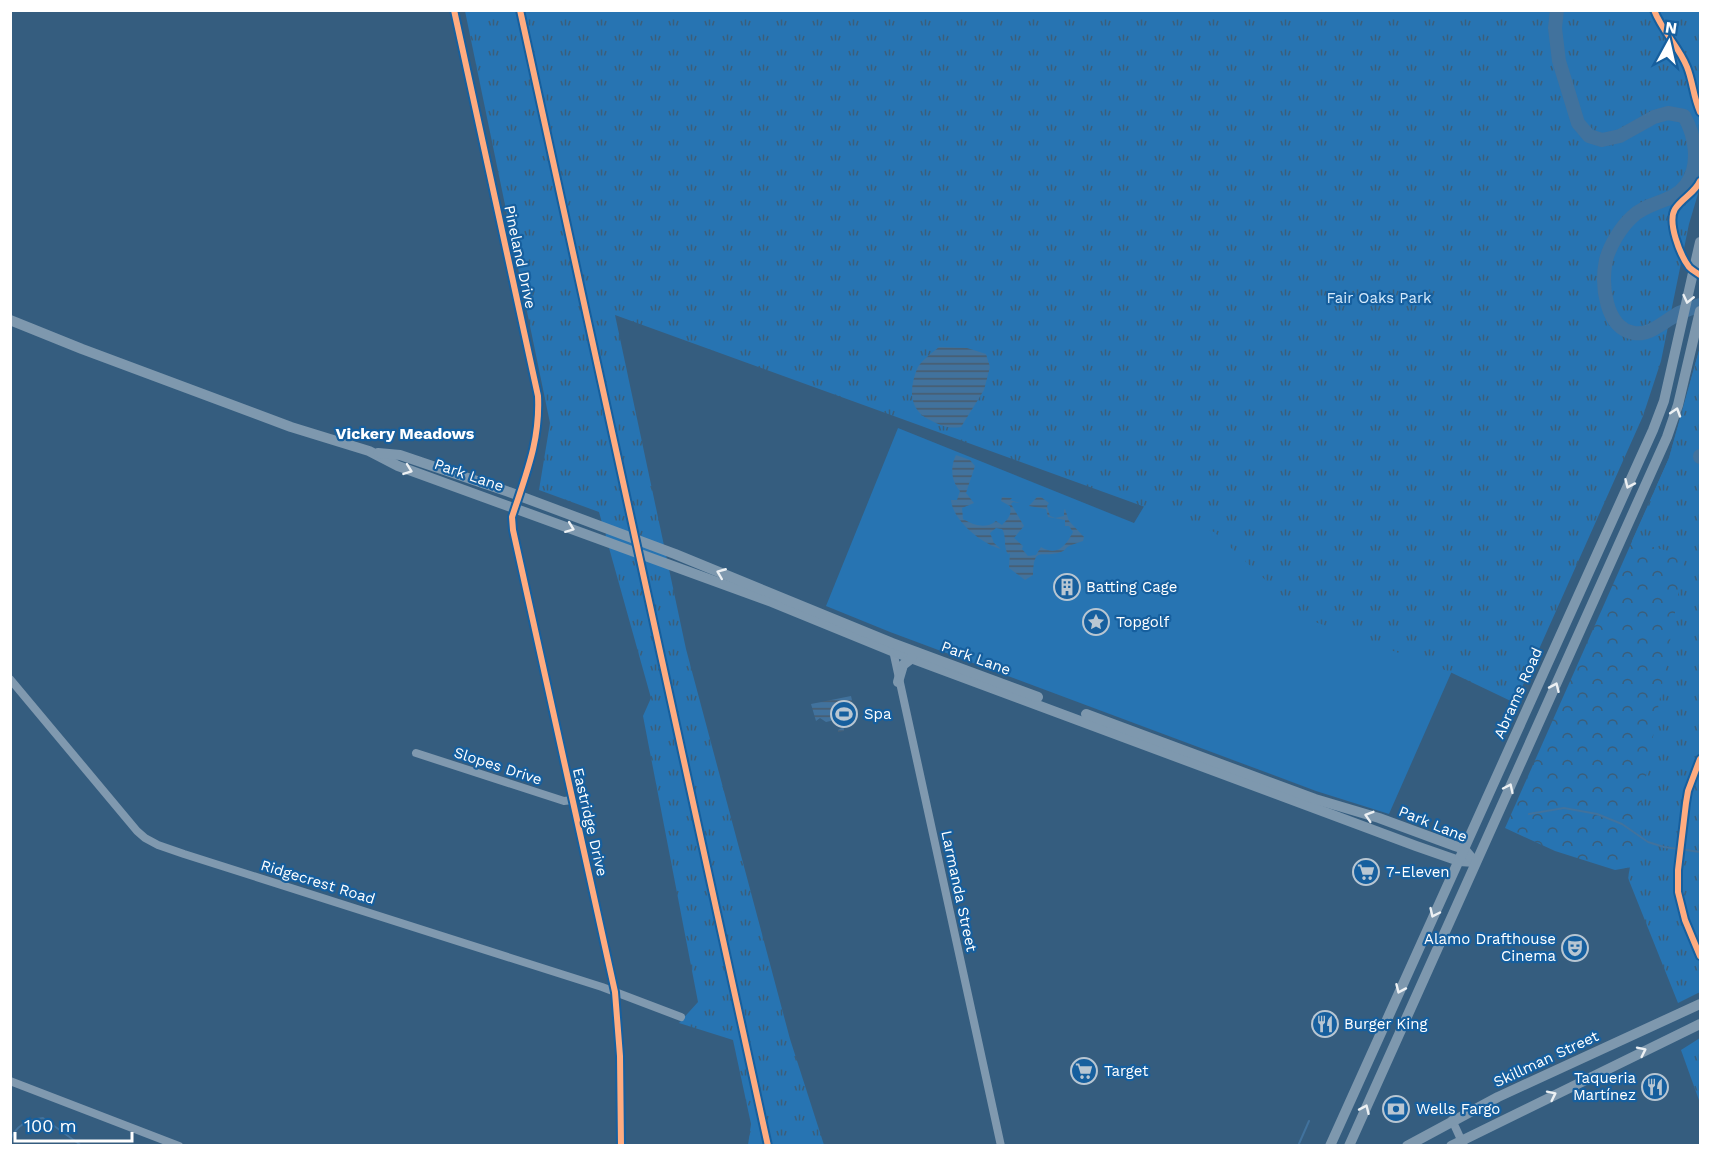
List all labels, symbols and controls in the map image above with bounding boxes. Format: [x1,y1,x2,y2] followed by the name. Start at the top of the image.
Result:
[1639,12,1699,72] north arrow
[1664,17,1678,38] text: N
[500,204,540,310] street label: Pineland Drive
[1326,289,1432,307] park label: Fair Oaks Park
[1682,293,1695,303] one-way arrow
[1668,407,1681,418] one-way arrow
[336,424,475,443] district label: Vickery Meadows
[432,455,506,495] street label: Park Lane
[402,462,413,475] one-way arrow
[1624,477,1636,488] one-way arrow
[564,521,574,534] one-way arrow
[716,568,727,580] one-way arrow
[1052,572,1082,602] building icon: Batting Cage
[1086,578,1177,596] place label: Batting Cage
[1081,607,1111,637] place icon: Topgolf
[1116,613,1169,631] place label: Topgolf
[939,637,1013,679] street label: Park Lane
[1490,645,1546,741] street label: Abrams Road
[1547,682,1559,693] one-way arrow
[829,699,859,729] sports icon: Spa
[864,705,892,723] place label: Spa
[452,743,544,789] street label: Slopes Drive
[569,766,611,878] street label: Eastridge Drive
[1502,783,1514,794] one-way arrow
[1396,802,1470,846] street label: Park Lane
[1364,811,1375,823] one-way arrow
[937,829,981,954] street label: Larmanda Street
[259,856,377,908] street label: Ridgecrest Road
[1351,857,1381,887] supermarket icon: 7-Eleven
[1386,863,1450,881] place label: 7-Eleven
[1430,907,1442,918] one-way arrow
[1424,930,1556,965] place label: Alamo Drafthouse Cinema
[1560,933,1590,963] theatre icon: Alamo Drafthouse Cinema
[1395,982,1407,993] one-way arrow
[1310,1009,1340,1039] restaurant icon: Burger King
[1344,1015,1427,1033] place label: Burger King
[1491,1027,1602,1091] street label: Skillman Street
[1636,1047,1647,1059] one-way arrow
[1069,1056,1099,1086] supermarket icon: Target
[1104,1062,1149,1080] place label: Target
[1573,1069,1637,1104] place label: Taqueria Martínez
[1640,1072,1670,1102] restaurant icon: Taqueria Martínez
[1546,1091,1557,1103] one-way arrow
[1381,1094,1411,1124] bank icon: Wells Fargo
[1416,1100,1500,1118] place label: Wells Fargo
[1358,1104,1370,1115] one-way arrow
[15,1105,132,1143] scale bar
[24,1115,77,1136] text: 100 m

